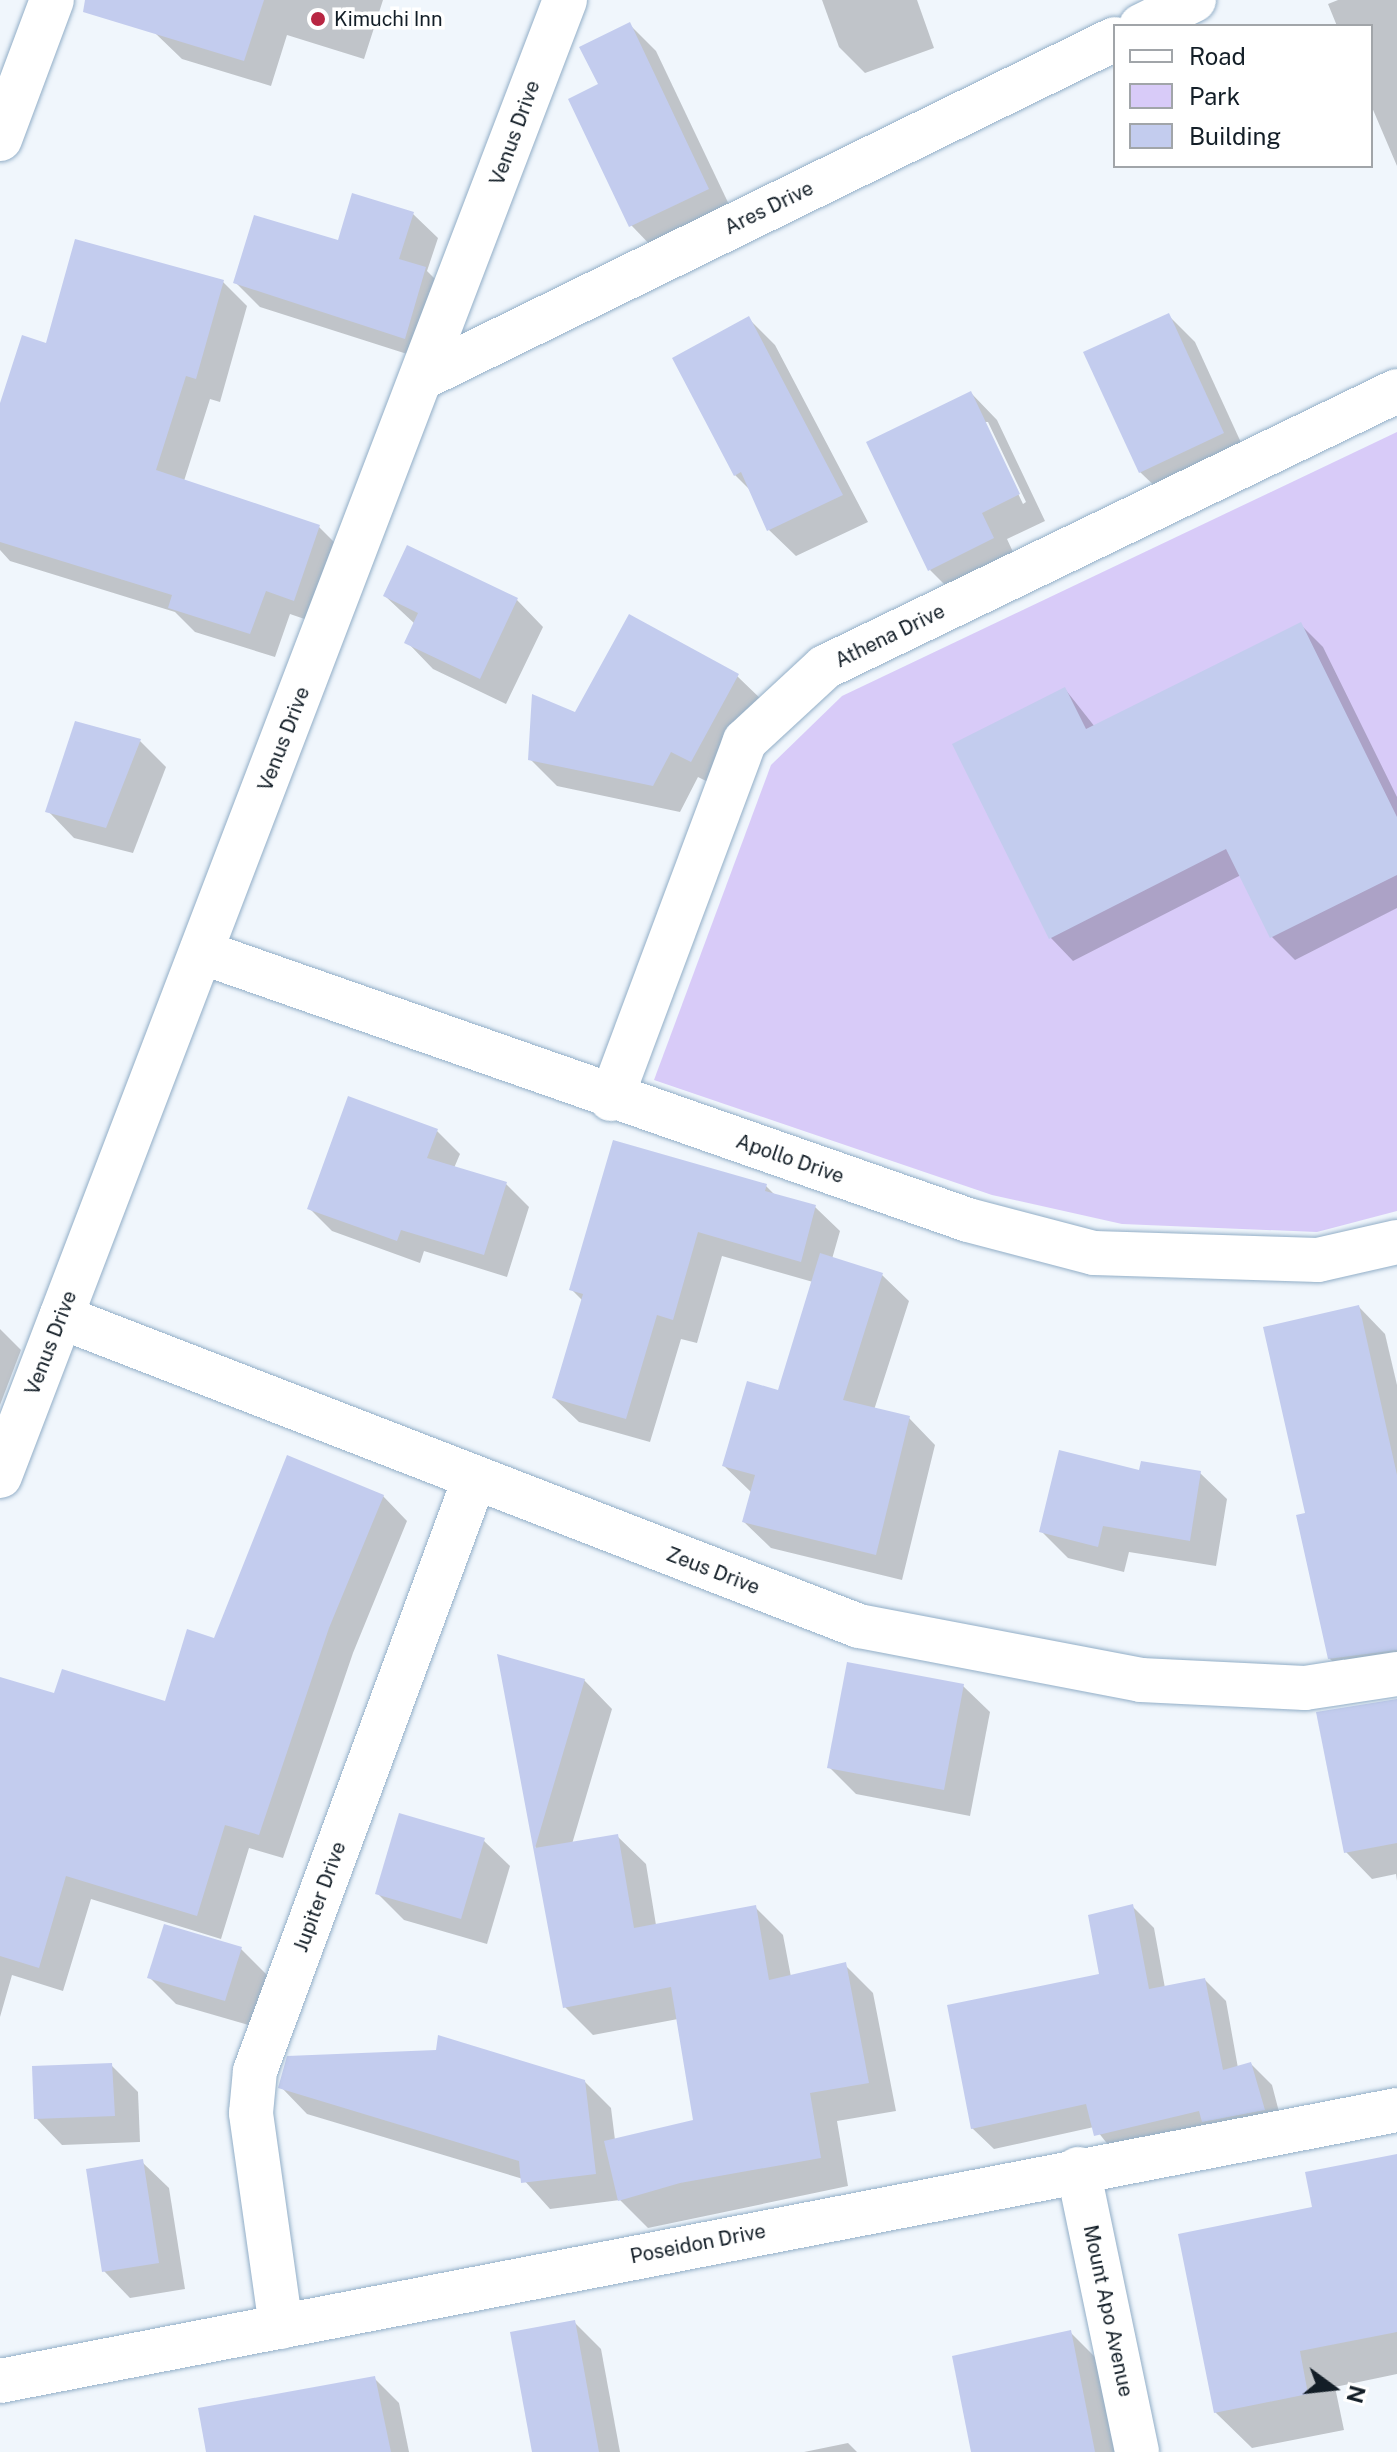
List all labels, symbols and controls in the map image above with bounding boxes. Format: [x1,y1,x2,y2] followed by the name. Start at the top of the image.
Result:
[334,7,442,31] place label: Kimuchi Inn
[309,10,327,28] marker: Kimuchi Inn
[1113,24,1373,168] legend
[1189,42,1246,70] text: Road
[485,77,545,189] street label: Venus Drive
[1189,82,1240,110] text: Park
[1189,122,1281,150] text: Building
[721,176,817,240] street label: Ares Drive
[831,599,949,673] street label: Athena Drive
[253,683,315,795] street label: Venus Drive
[733,1129,847,1189] street label: Apollo Drive
[20,1287,82,1399] street label: Venus Drive
[663,1542,763,1600] street label: Zeus Drive
[289,1839,351,1955] street label: Jupiter Drive
[628,2219,768,2269] street label: Poseidon Drive
[1078,2223,1138,2399] street label: Mount Apo Avenue
[1293,2348,1373,2428] north arrow
[1341,2383,1371,2406] text: N

